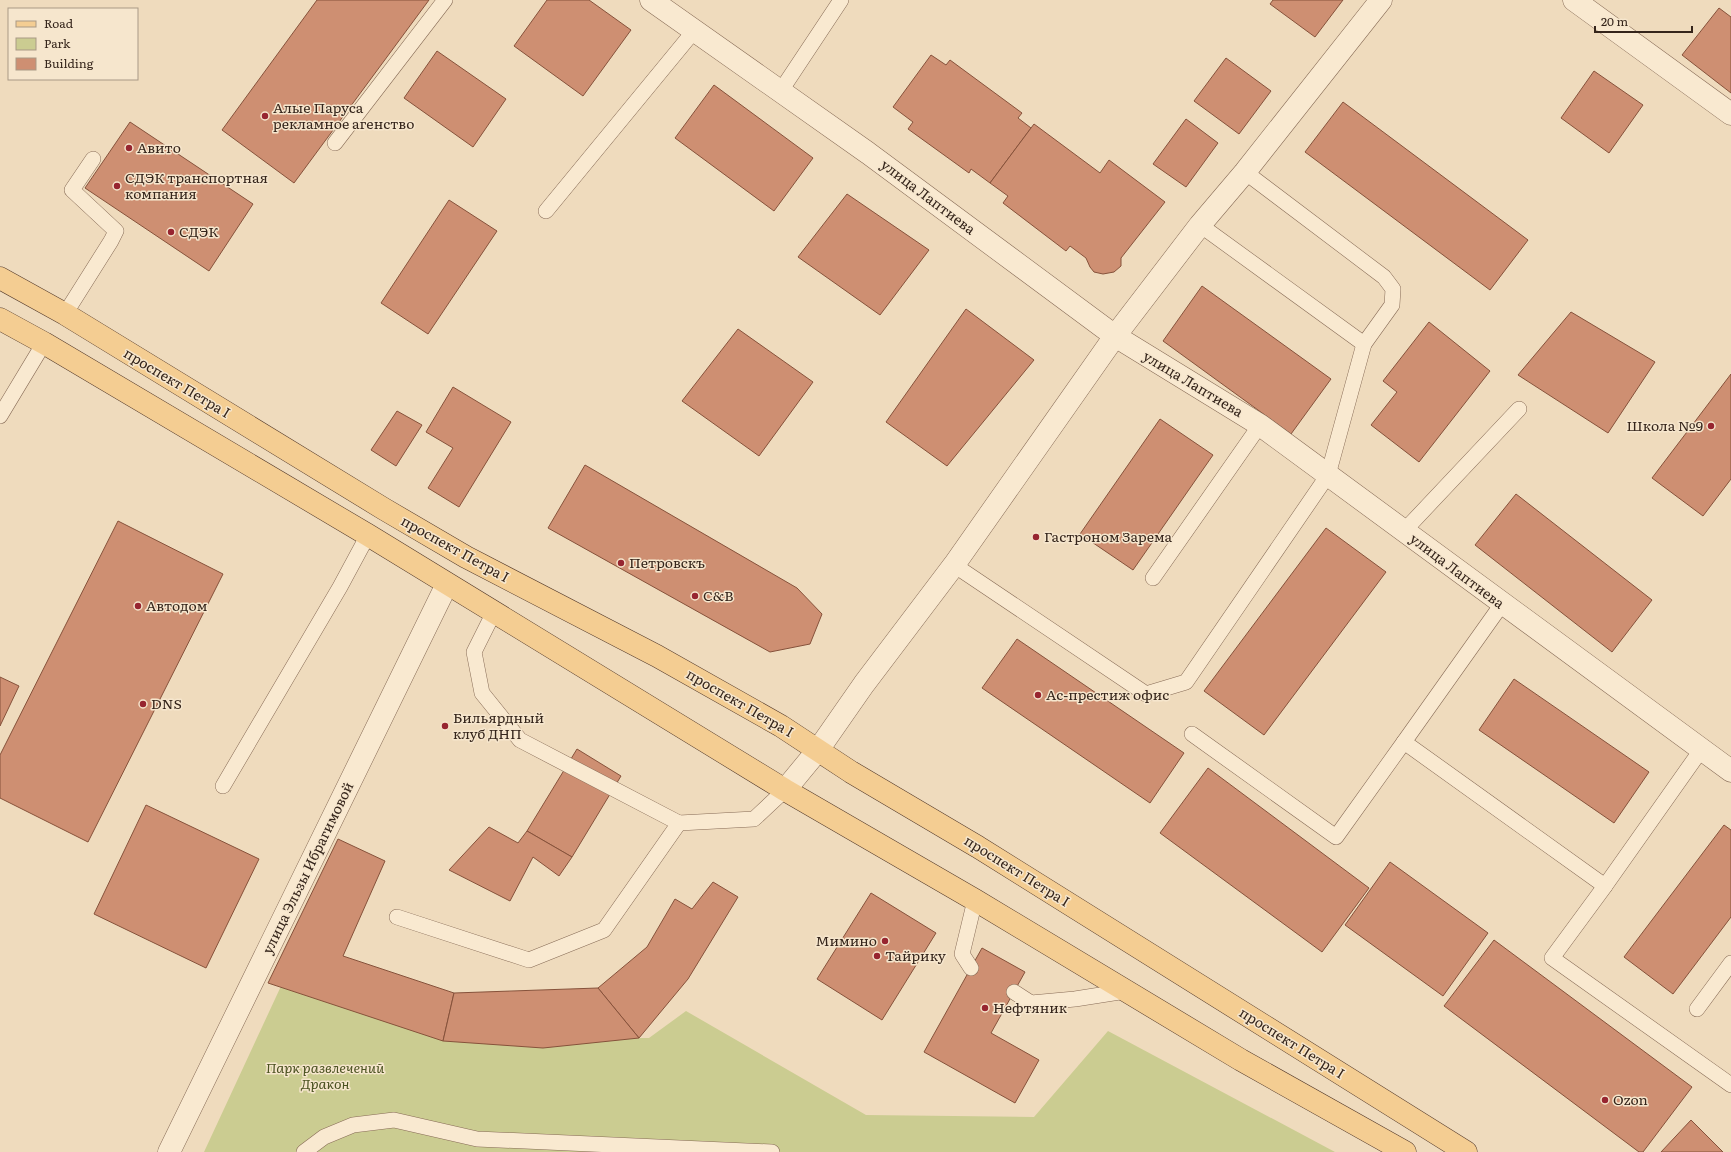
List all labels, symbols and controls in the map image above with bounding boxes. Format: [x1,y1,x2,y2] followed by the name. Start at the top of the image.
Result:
[8,8,138,80] legend
[1595,8,1692,34] scale bar
[1601,12,1628,30] text: 20 m
[44,14,74,32] text: Road
[44,34,71,52] text: Park
[44,54,94,72] text: Building
[273,97,414,133] place label: Алые Паруса рекламное агенство
[260,111,270,121] marker: Алые Паруса рекламное агенство
[137,137,181,157] place label: Авито
[124,143,134,153] marker: Авито
[877,154,980,239] street label: улица Лаптиева
[125,167,268,203] place label: СДЭК транспортная компания
[112,181,122,191] marker: СДЭК транспортная компания
[179,221,219,241] place label: СДЭК
[166,227,176,237] marker: СДЭК
[120,342,235,422] street label: проспект Петра I
[1140,345,1248,421] street label: улица Лаптиева
[1627,415,1703,435] place label: Школа №9
[1706,421,1716,431] marker: Школа №9
[398,510,513,586] street label: проспект Петра I
[1044,526,1173,546] place label: Гастроном Зарема
[1406,528,1509,613] street label: улица Лаптиева
[1031,532,1041,542] marker: Гастроном Зарема
[629,552,705,572] place label: Петровскъ
[616,558,626,568] marker: Петровскъ
[703,585,733,605] place label: С&В
[690,591,700,601] marker: С&В
[146,595,208,615] place label: Автодом
[133,601,143,611] marker: Автодом
[683,663,798,741] street label: проспект Петра I
[1046,684,1169,704] place label: Ас-престиж офис
[1033,690,1043,700] marker: Ас-престиж офис
[151,693,182,713] place label: DNS
[138,699,148,709] marker: DNS
[453,707,544,743] place label: Бильярдный клуб ДНП
[440,721,450,731] marker: Бильярдный клуб ДНП
[257,778,358,957] street label: улица Эльзы Ибрагимовой
[961,830,1074,911] street label: проспект Петра I
[815,930,877,950] place label: Мимино
[880,936,890,946] marker: Мимино
[885,945,947,965] place label: Тайрику
[872,951,882,961] marker: Тайрику
[993,997,1068,1017] place label: Нефтяник
[1236,1002,1349,1083] street label: проспект Петра I
[980,1003,990,1013] marker: Нефтяник
[266,1057,385,1093] park label: Парк развлечений Дракон
[1613,1089,1648,1109] place label: Ozon
[1600,1095,1610,1105] marker: Ozon

